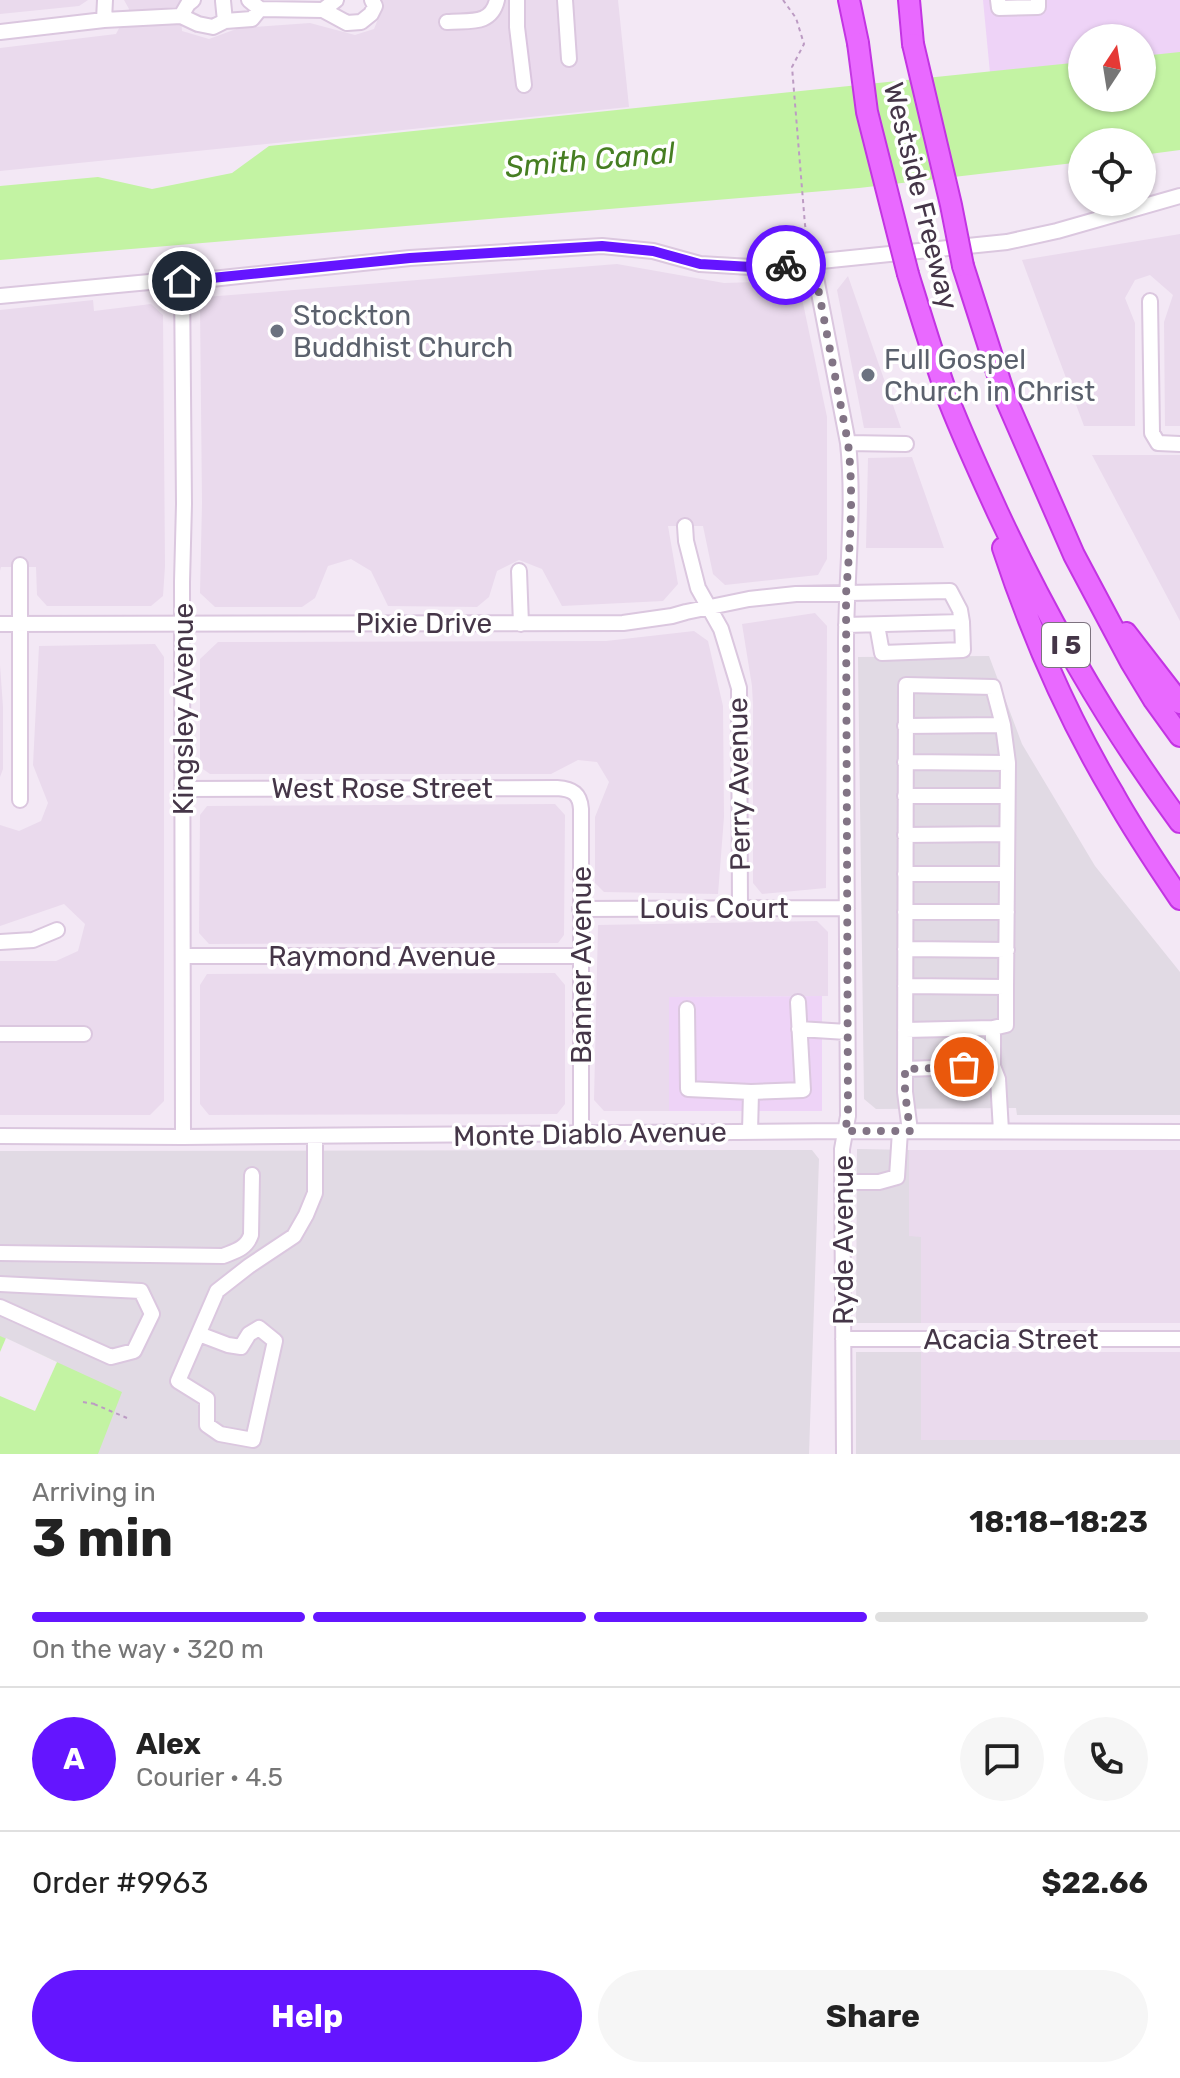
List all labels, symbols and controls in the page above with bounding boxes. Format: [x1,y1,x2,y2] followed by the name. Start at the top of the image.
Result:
[1068,24,1156,112] north arrow
[1068,24,1156,216] map controls
[877,79,965,313] street label: Westside Freeway
[1068,128,1156,216] button: locate
[504,135,677,185] water label: Smith Canal
[746,225,826,305] courier
[764,243,808,287] icon: bike
[148,247,216,315] pin
[160,259,204,303] icon: home
[293,299,513,364] place label: Stockton Buddhist Church
[268,322,286,340] marker: Stockton Buddhist Church
[884,343,1095,408] place label: Full Gospel Church in Christ
[859,366,877,384] marker: Full Gospel Church in Christ
[167,603,200,815] street label: Kingsley Avenue
[356,607,492,640] street label: Pixie Drive
[1042,623,1090,667] road number: I 5
[721,697,757,871] street label: Perry Avenue
[271,772,493,805] street label: West Rose Street
[565,866,598,1064] street label: Banner Avenue
[639,892,789,925] street label: Louis Court
[268,940,496,973] street label: Raymond Avenue
[930,1033,998,1101] pin
[942,1045,986,1089] icon: bag
[453,1115,727,1153] street label: Monte Diablo Avenue
[827,1155,860,1325] street label: Ryde Avenue
[924,1323,1099,1356] street label: Acacia Street
[32,1477,156,1508] text: Arriving in
[969,1504,1148,1540] text: 18:18–18:23
[32,1507,173,1569] text: 3 min
[32,1634,264,1665] text: On the way · 320 m
[960,1717,1044,1801] button: chat
[1064,1717,1148,1801] button: phone
[136,1726,201,1762] text: Alex
[63,1741,85,1777] text: A
[136,1762,283,1793] text: Courier · 4.5
[32,1865,208,1901] text: Order #9963
[1042,1865,1148,1901] text: $22.66
[32,1970,582,2062] button: Help
[598,1970,1148,2062] button: Share

